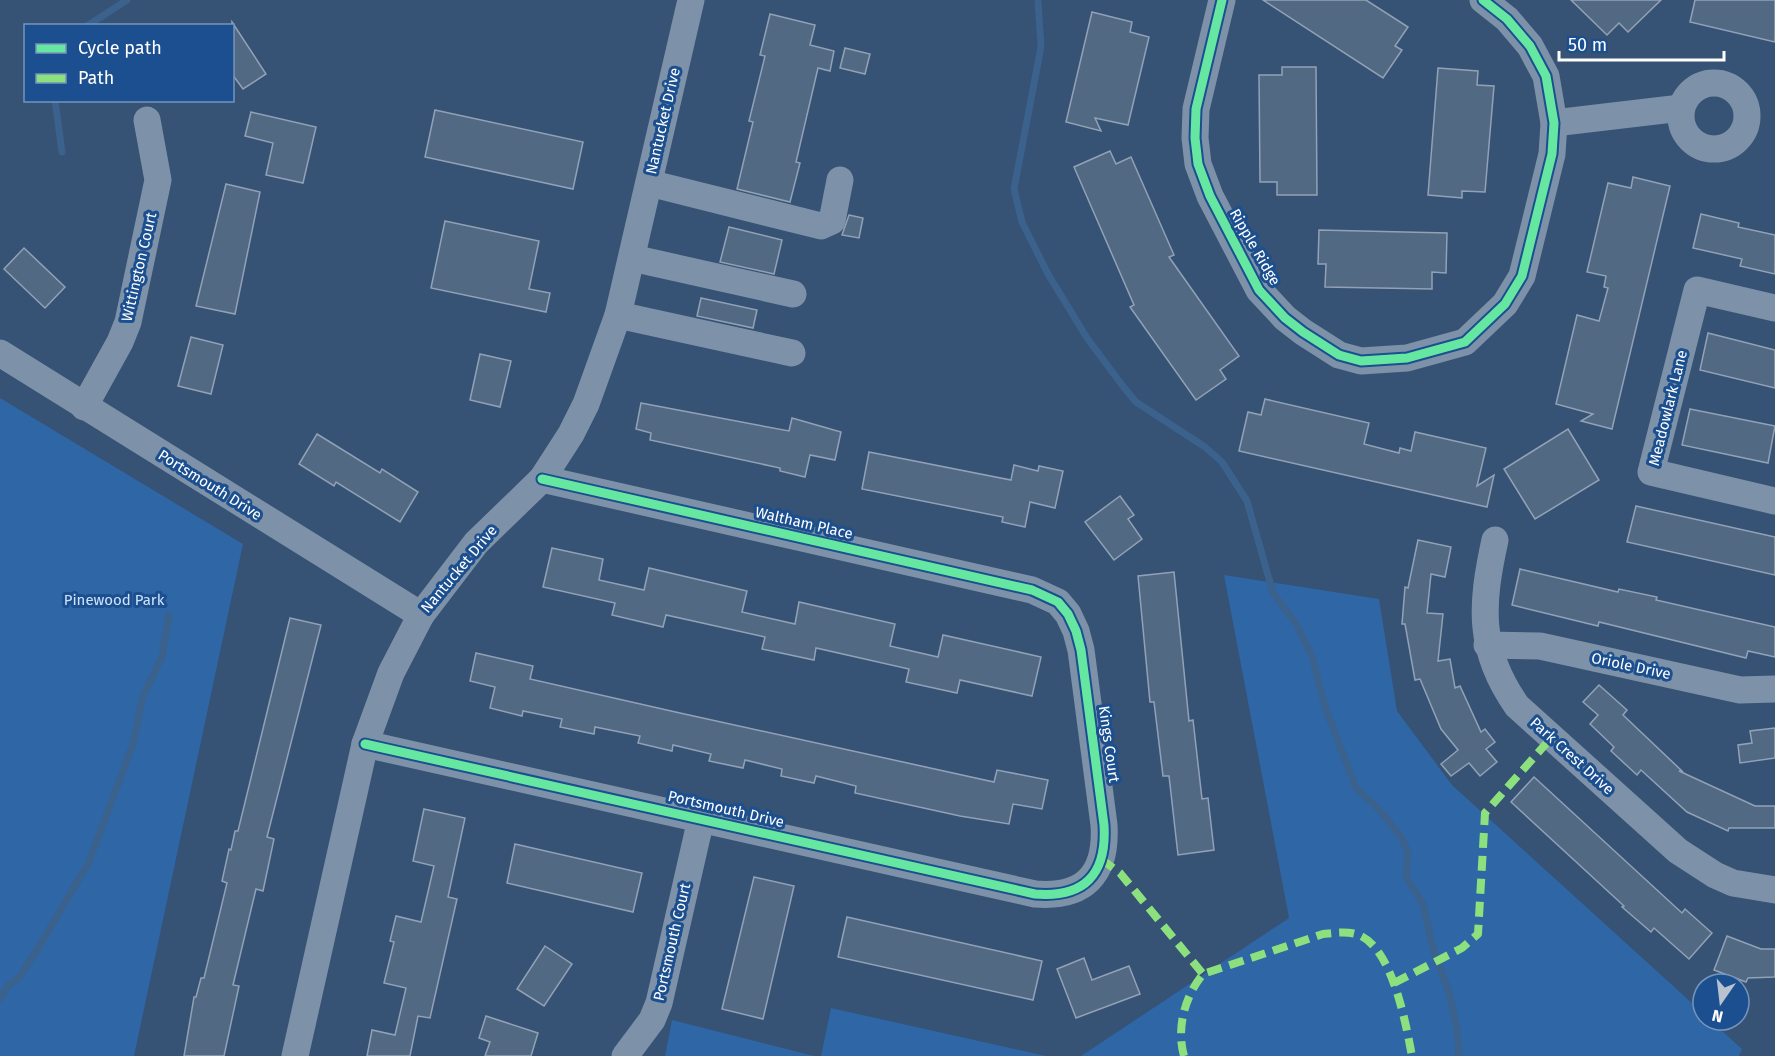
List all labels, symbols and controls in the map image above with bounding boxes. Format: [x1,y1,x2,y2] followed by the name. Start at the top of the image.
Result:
[24,24,234,102] legend
[1559,24,1724,62] scale bar
[1568,34,1607,56] text: 50 m
[78,37,162,59] text: Cycle path
[642,66,684,176] street label: Nantucket Drive
[78,67,114,89] text: Path
[1226,205,1284,289] street label: Ripple Ridge
[118,210,160,323] street label: Wittington Court
[1645,348,1691,468] street label: Meadowlark Lane
[155,446,265,524] street label: Portsmouth Drive
[753,503,855,543] street label: Waltham Place
[417,522,501,616] street label: Nantucket Drive
[64,591,165,609] park label: Pinewood Park
[1590,649,1672,683] street label: Oriole Drive
[1095,704,1123,784] street label: Kings Court
[1526,714,1618,798] street label: Park Crest Drive
[666,787,786,831] street label: Portsmouth Drive
[650,881,694,1003] street label: Portsmouth Court
[1691,972,1751,1032] north arrow
[1710,1006,1725,1027] text: N

